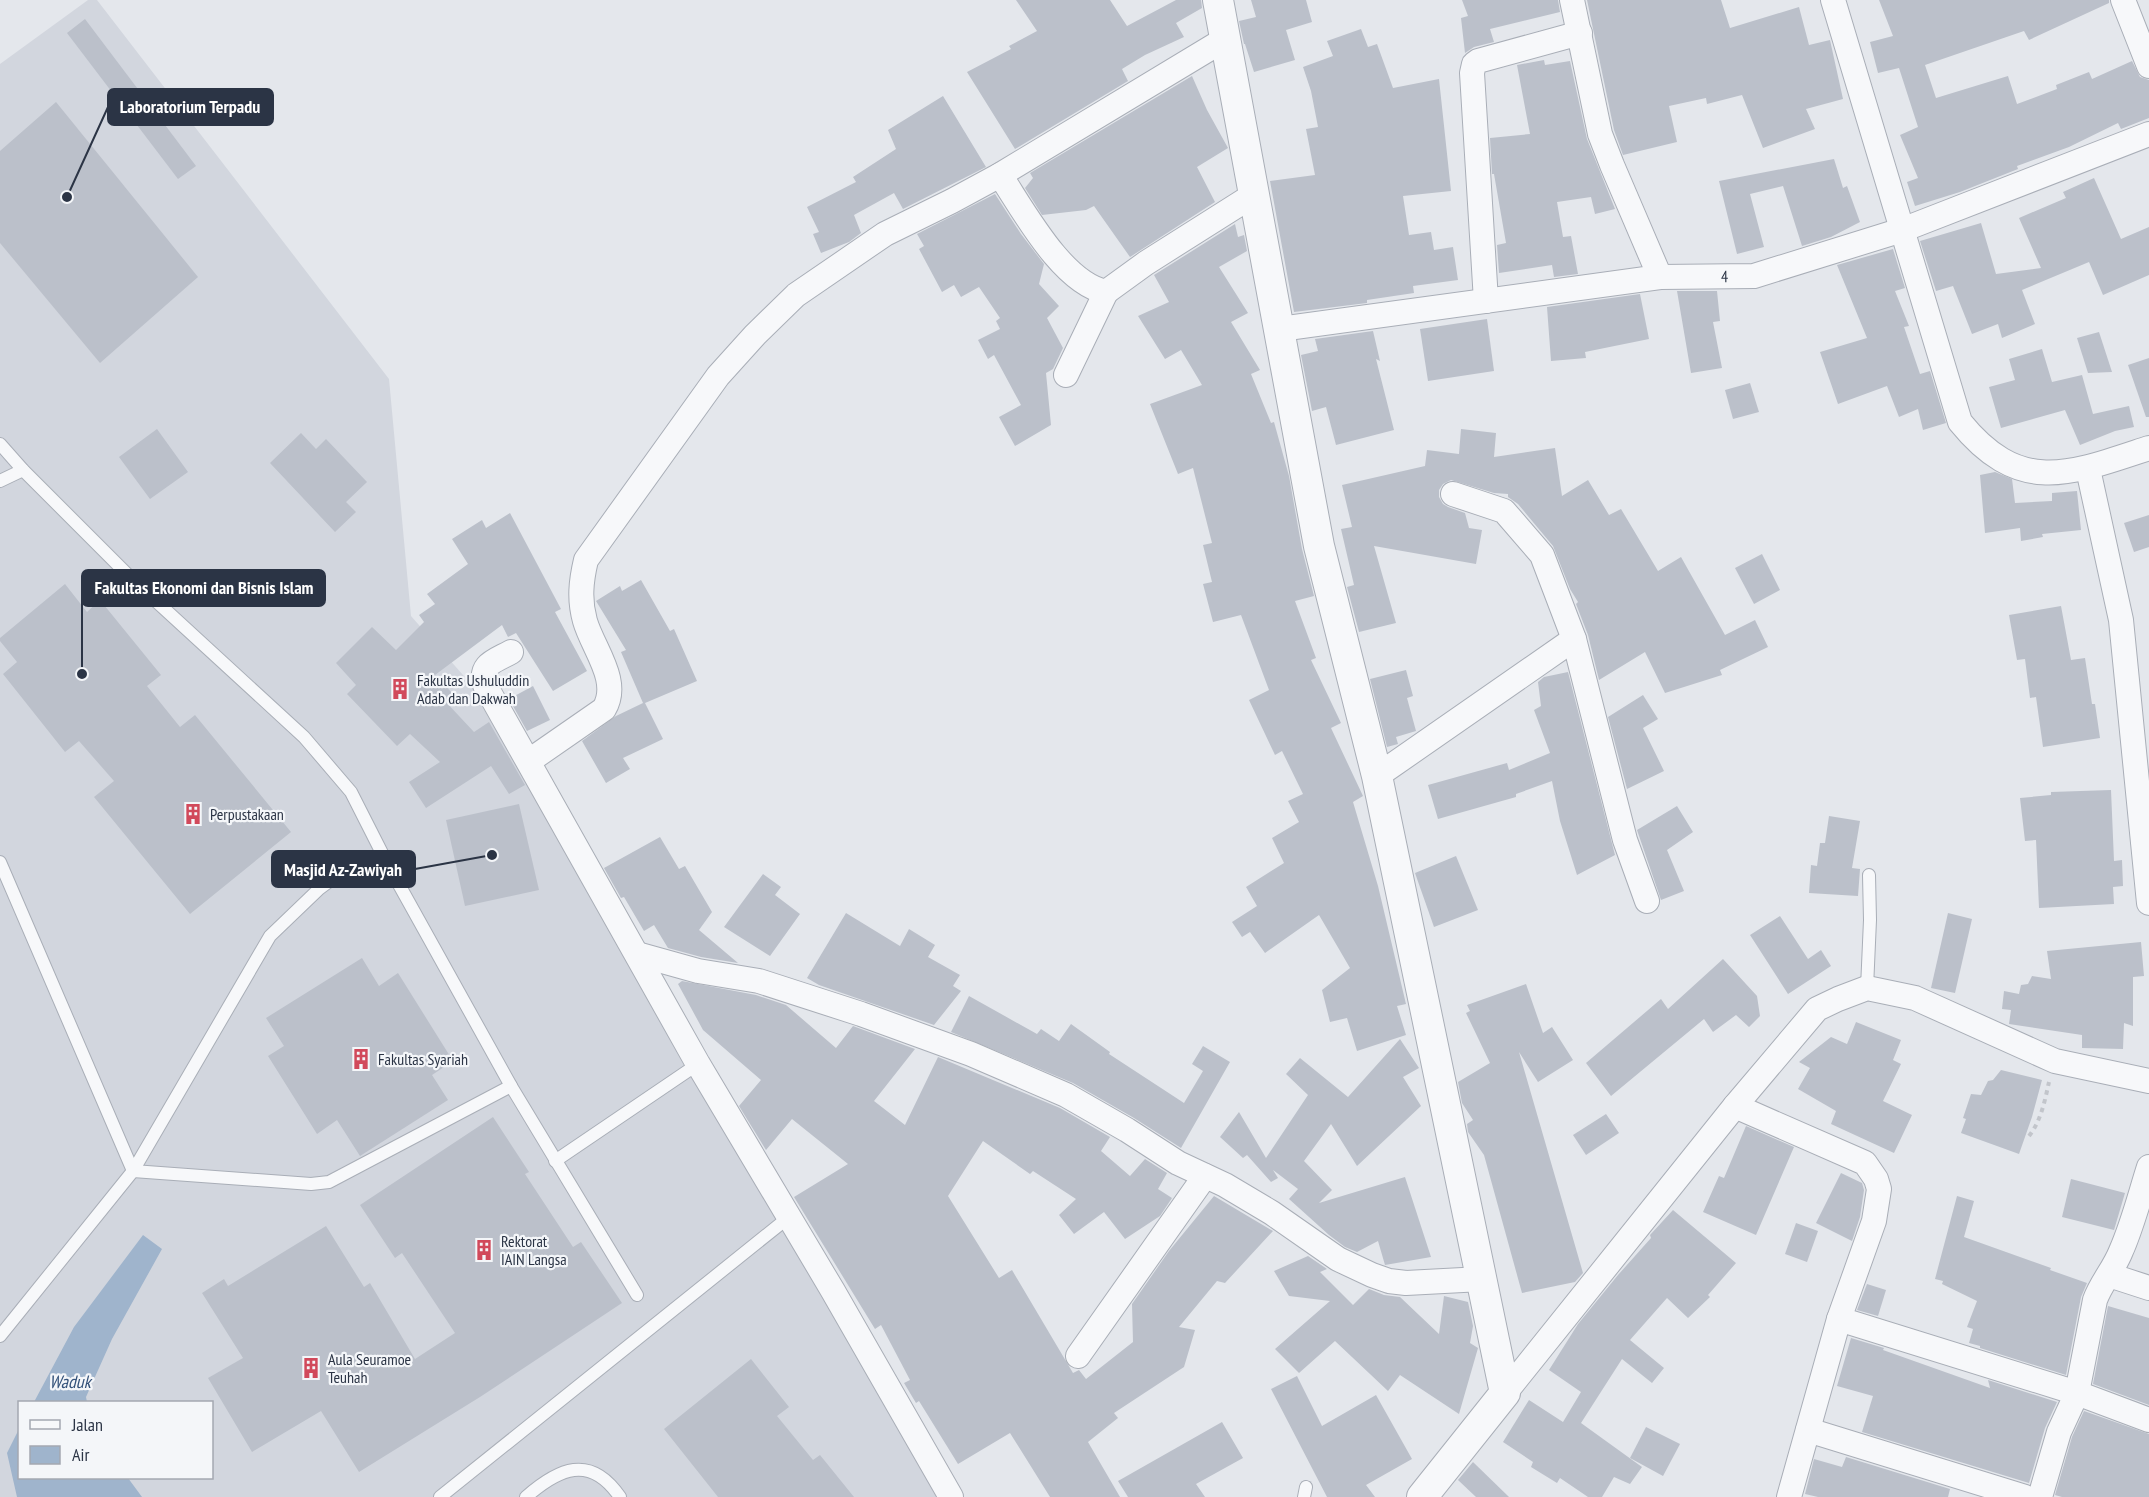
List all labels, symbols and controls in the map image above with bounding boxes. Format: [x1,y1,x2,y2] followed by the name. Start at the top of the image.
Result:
[108,89,273,125] callout: Laboratorium Terpadu
[120,95,260,118] text: Laboratorium Terpadu
[1721,266,1728,286] street label: 4
[82,570,325,606] callout: Fakultas Ekonomi dan Bisnis Islam
[94,576,314,599] text: Fakultas Ekonomi dan Bisnis Islam
[417,670,529,708] place label: Fakultas Ushuluddin Adab dan Dakwah
[388,677,412,701] building icon: Fakultas Ushuluddin Adab dan Dakwah
[181,802,205,826] building icon: Perpustakaan
[210,804,284,824] place label: Perpustakaan
[272,851,415,887] callout: Masjid Az-Zawiyah
[284,858,402,881] text: Masjid Az-Zawiyah
[349,1047,373,1071] building icon: Fakultas Syariah
[378,1049,468,1069] place label: Fakultas Syariah
[501,1231,567,1269] place label: Rektorat IAIN Langsa
[472,1238,496,1262] building icon: Rektorat IAIN Langsa
[328,1349,411,1387] place label: Aula Seuramoe Teuhah
[299,1356,323,1380] building icon: Aula Seuramoe Teuhah
[49,1370,93,1393] water label: Waduk
[18,1401,213,1479] legend
[71,1413,103,1436] text: Jalan
[72,1443,89,1466] text: Air

